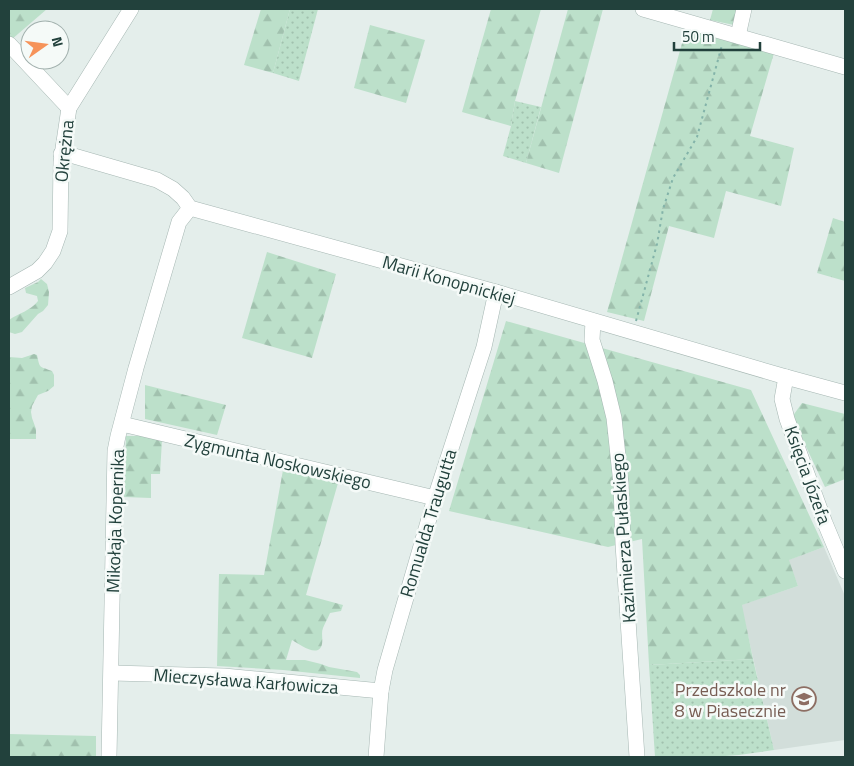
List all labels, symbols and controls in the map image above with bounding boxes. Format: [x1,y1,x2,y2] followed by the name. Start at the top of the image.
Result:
[20,20,70,70] north arrow
[674,20,760,52] scale bar
[682,25,715,48] text: 50 m
[47,34,69,49] text: N
[47,118,81,184] street label: Okrężna
[379,248,519,312] street label: Marii Konopnickiej
[778,422,838,528] street label: Księcia Józefa
[182,426,374,496] street label: Zygmunta Noskowskiego
[393,445,463,601] street label: Romualda Traugutta
[99,449,131,593] street label: Mikołaja Kopernika
[604,452,642,624] street label: Kazimierza Pułaskiego
[153,661,339,701] street label: Mieczysława Karłowicza
[674,676,786,724] place label: Przedszkole nr 8 w Piasecznie
[791,686,817,712] school or university icon: Przedszkole nr 8 w Piasecznie

